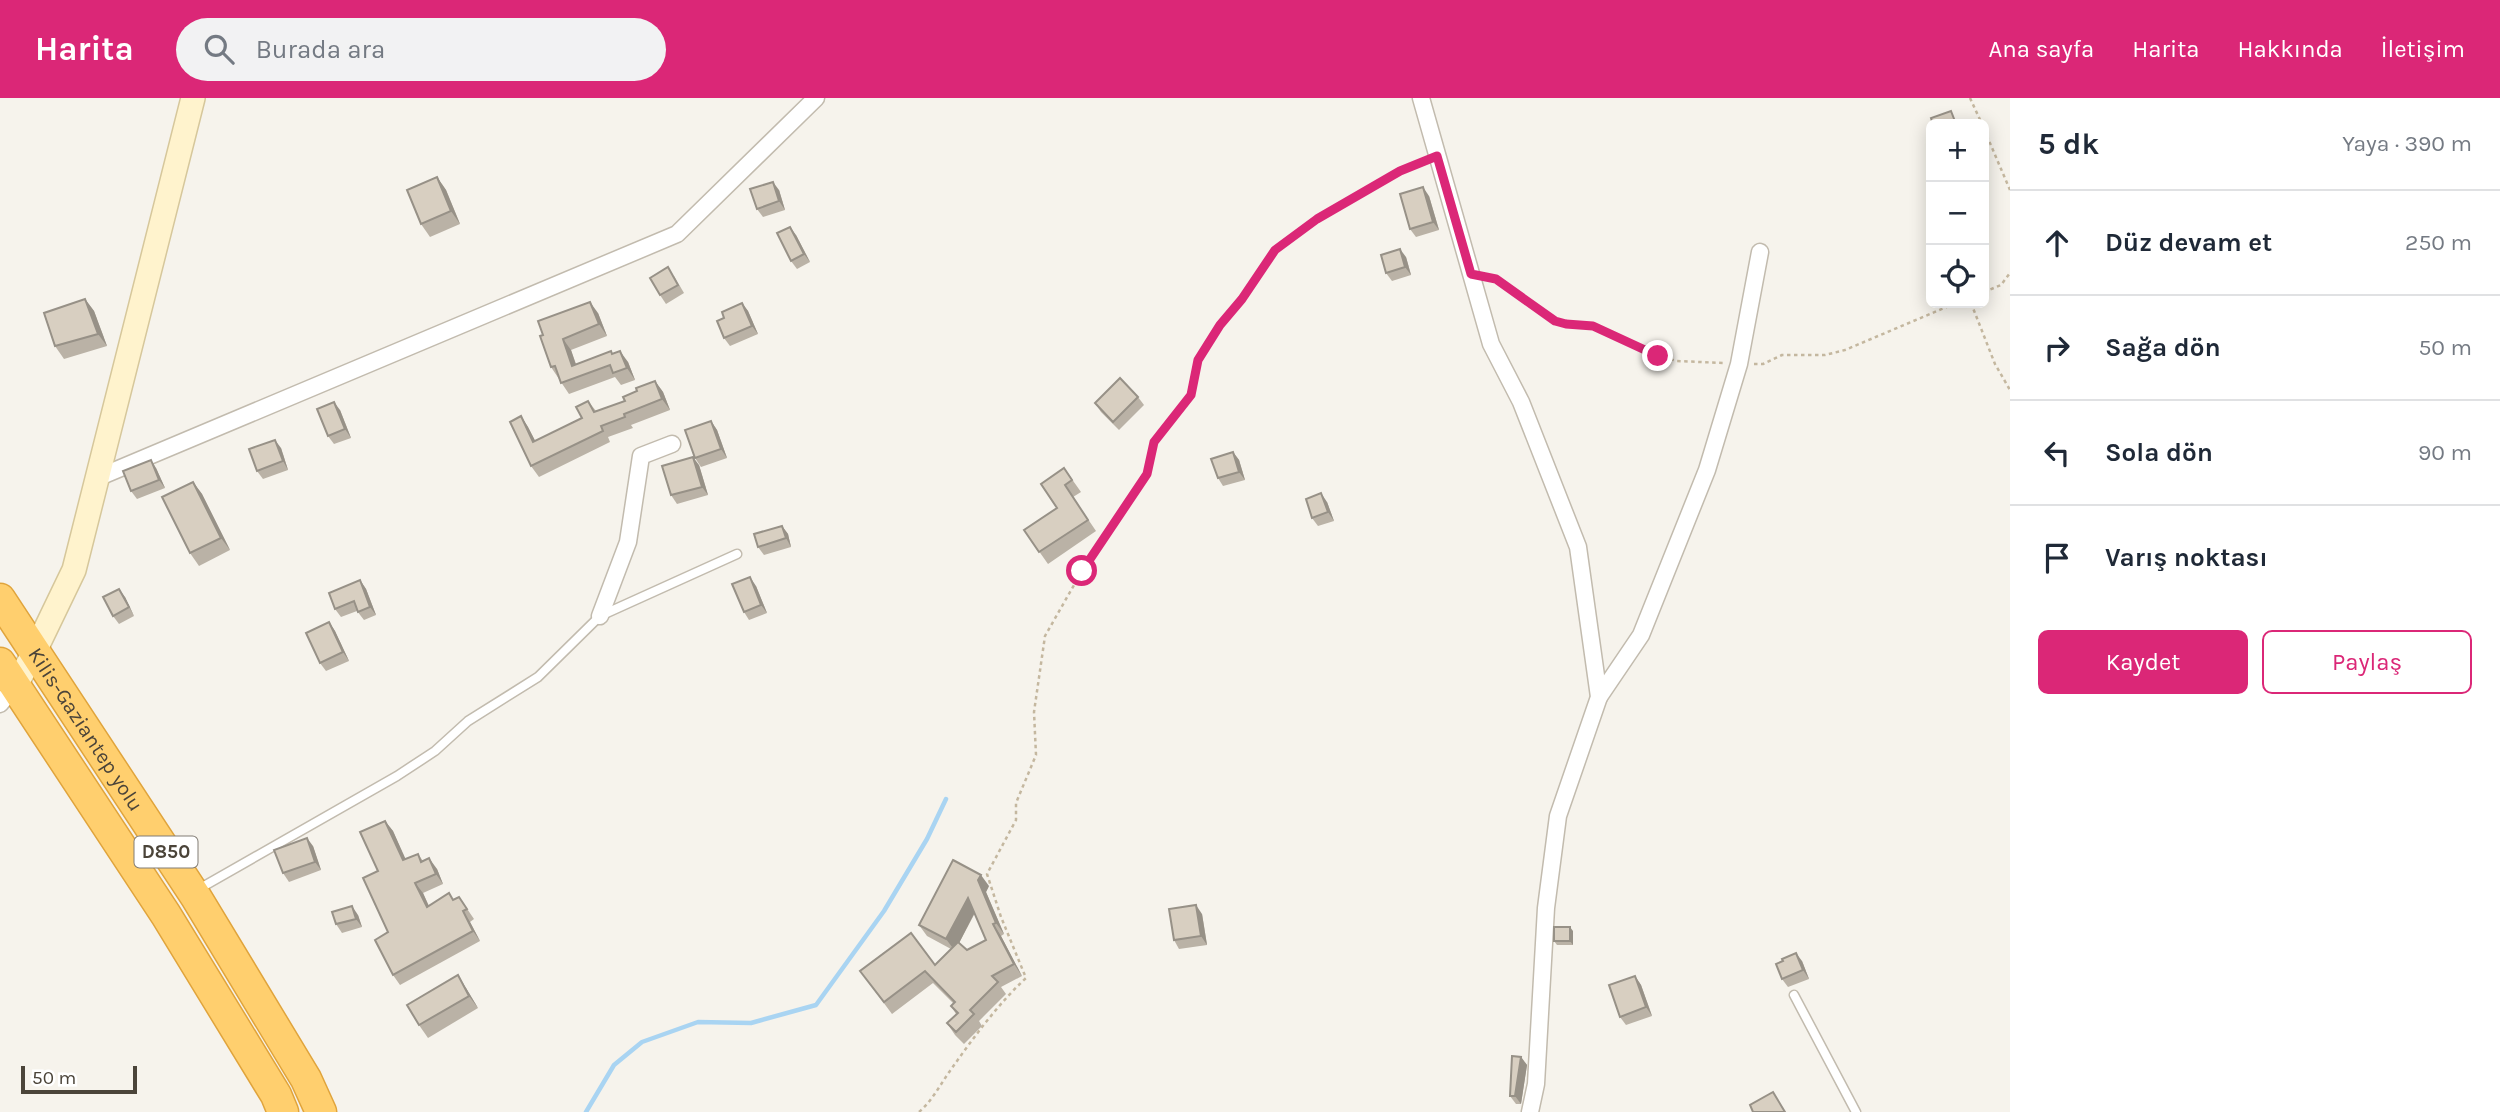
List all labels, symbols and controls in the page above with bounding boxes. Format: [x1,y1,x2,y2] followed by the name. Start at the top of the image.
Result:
[176,18,666,81] search box
[35,30,134,68] text: Harita
[200,30,238,68] icon: search
[256,34,385,65] text: Burada ara
[1989,35,2094,63] text: Ana sayfa
[2132,35,2199,63] text: Harita
[2237,35,2343,63] text: Hakkında
[2381,35,2465,63] text: İletişim
[1926,119,1989,308] map controls
[1926,119,1989,182] button: +
[2038,126,2099,162] text: 5 dk
[2342,130,2472,157] text: Yaya · 390 m
[1926,182,1989,245] button: −
[2038,224,2076,262] icon: ahead
[2105,227,2272,258] text: Düz devam et
[2405,229,2472,256] text: 250 m
[1926,245,1989,308] button: locate
[2038,329,2076,367] icon: right
[2105,332,2221,363] text: Sağa dön
[2418,334,2472,361] text: 50 m
[1642,340,1673,371] route end
[2038,434,2076,472] icon: left
[2105,437,2213,468] text: Sola dön
[2418,439,2472,466] text: 90 m
[2038,539,2076,577] icon: arrive
[2105,542,2268,573] text: Varış noktası
[1066,555,1097,586] route start
[2038,630,2248,694] button: Kaydet
[2262,630,2472,694] button: Paylaş
[23,643,148,816] street label: Kilis-Gaziantep yolu
[134,836,198,867] road number: D850
[21,1063,136,1095] scale bar
[32,1067,76,1089] text: 50 m

